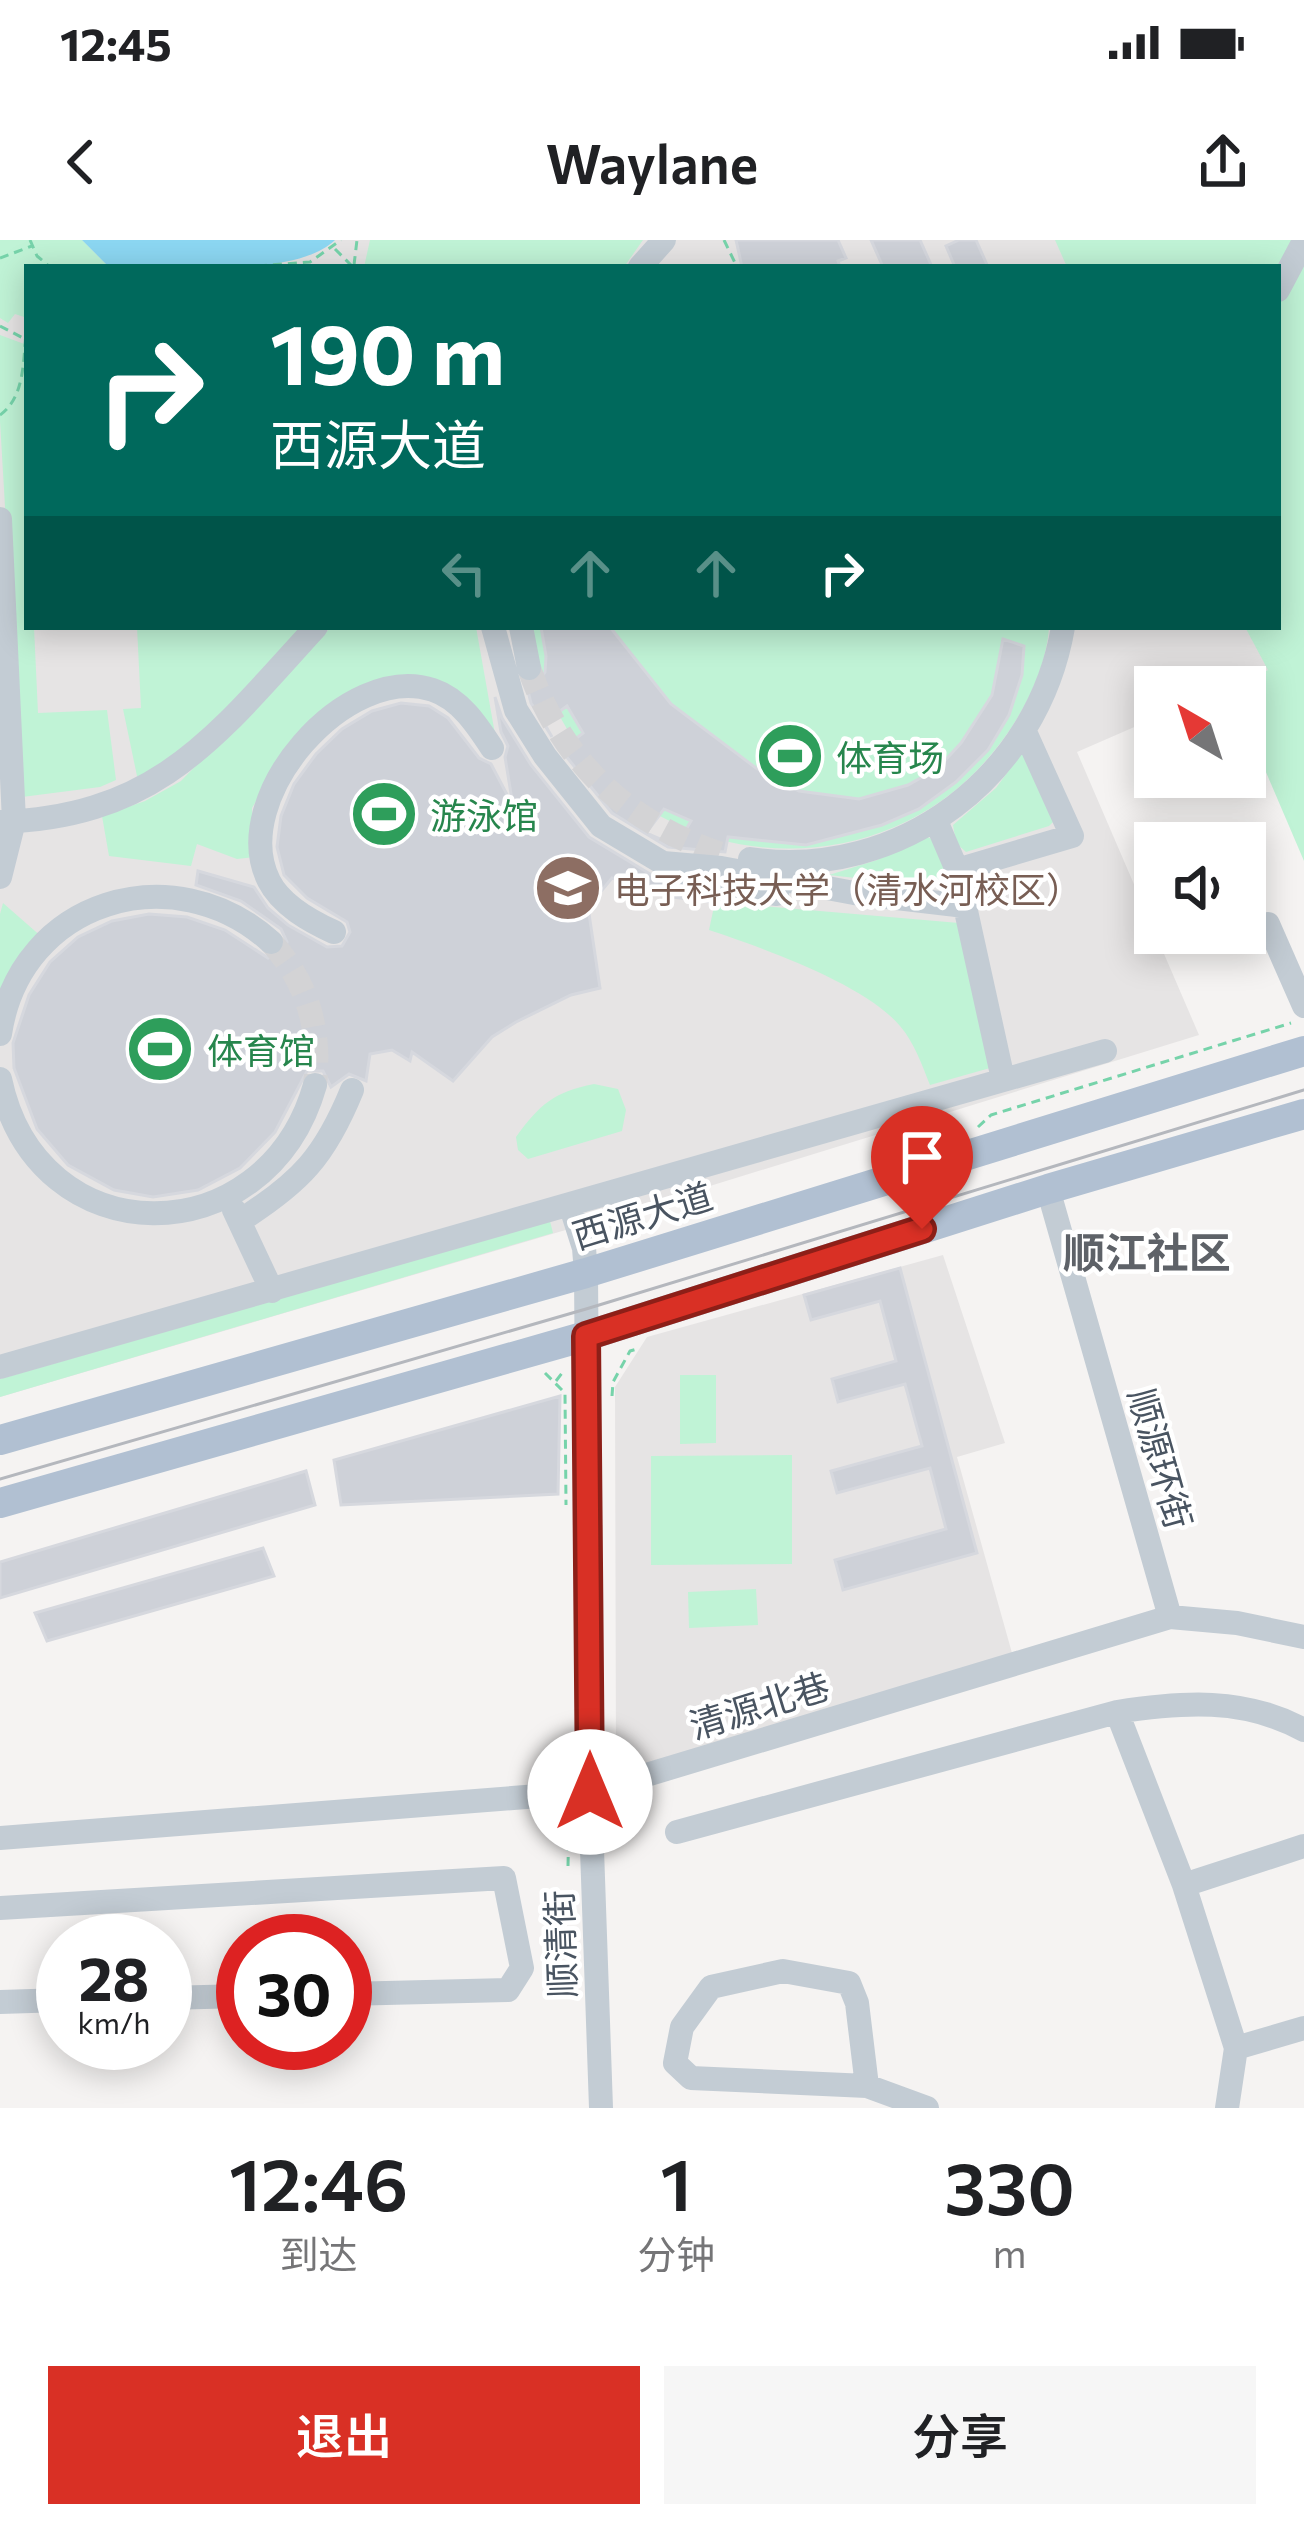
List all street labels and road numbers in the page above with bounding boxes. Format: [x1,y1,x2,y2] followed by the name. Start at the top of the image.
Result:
[567,1172,717,1256] street label: 西源大道
[1121,1383,1203,1533] street label: 顺源环街
[684,1662,834,1746] street label: 清源北巷
[535,1889,583,1999] street label: 顺清街

